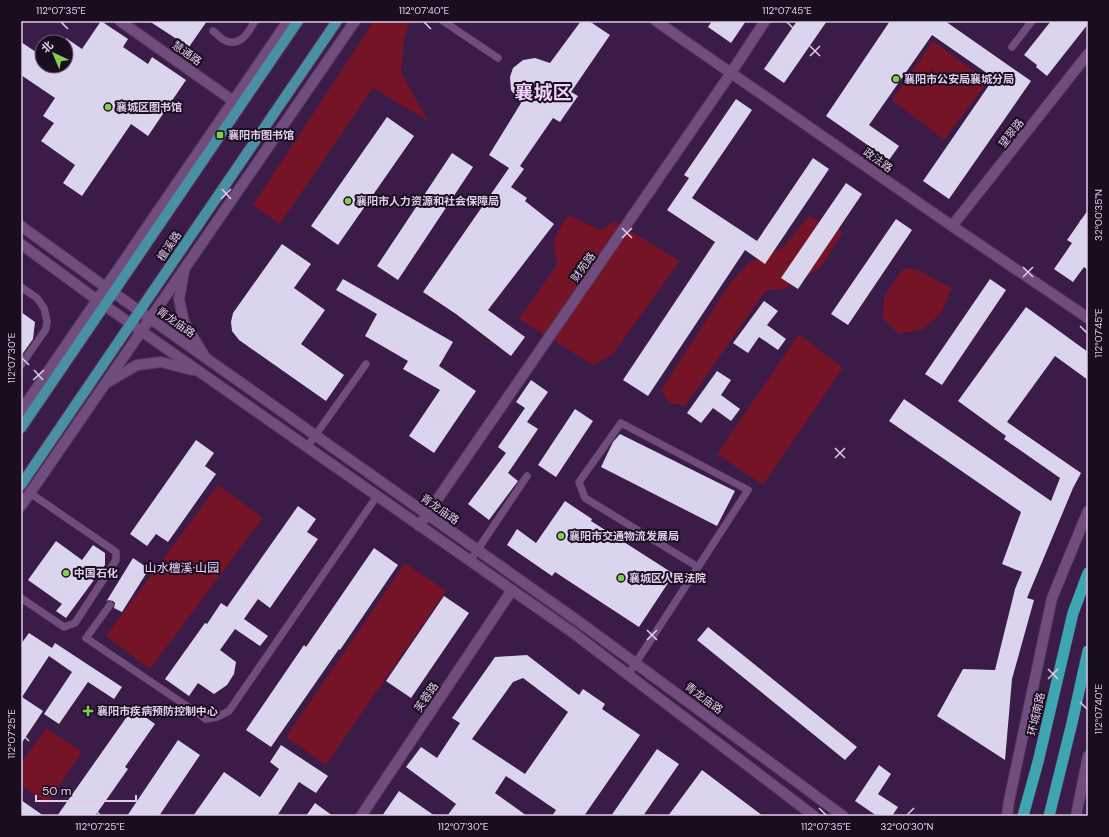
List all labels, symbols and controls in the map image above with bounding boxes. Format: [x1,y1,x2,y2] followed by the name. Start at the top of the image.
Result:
[36,4,86,17] text: 112°07'35"E
[399,4,449,17] text: 112°07'40"E
[762,4,812,17] text: 112°07'45"E
[34,34,74,74] north arrow
[38,38,56,56] text: 北
[169,38,205,68] street label: 慧通路
[904,72,1014,86] place label: 襄阳市公安局襄城分局
[891,74,901,84] marker: 襄阳市公安局襄城分局
[514,80,572,105] district label: 襄城区
[116,100,182,114] place label: 襄城区图书馆
[103,102,113,112] marker: 襄城区图书馆
[995,116,1027,150] street label: 望翠路
[228,128,294,142] place label: 襄阳市图书馆
[215,130,225,140] marker: 襄阳市图书馆
[860,145,896,175] street label: 政法路
[1092,189,1105,241] text: 32°00'35"N
[356,194,499,208] place label: 襄阳市人力资源和社会保障局
[343,196,353,206] marker: 襄阳市人力资源和社会保障局
[154,228,184,264] street label: 檀溪路
[568,249,598,285] street label: 财苑路
[154,304,198,340] street label: 青龙庙路
[1092,308,1105,358] text: 112°07'45"E
[5,332,18,383] text: 112°07'30"E
[418,491,462,527] street label: 青龙庙路
[569,529,679,543] place label: 襄阳市交通物流发展局
[556,531,566,541] marker: 襄阳市交通物流发展局
[145,560,219,576] district label: 山水檀溪·山园
[74,566,118,580] place label: 中国石化
[61,568,71,578] marker: 中国石化
[629,571,706,585] place label: 襄城区人民法院
[616,573,626,583] marker: 襄城区人民法院
[411,679,441,715] street label: 芙蓉路
[682,679,726,717] street label: 青龙庙路
[1092,684,1105,734] text: 112°07'40"E
[1024,691,1048,737] street label: 环城南路
[97,704,218,718] place label: 襄阳市疾病预防控制中心
[82,705,94,717] marker: 襄阳市疾病预防控制中心
[5,709,18,759] text: 112°07'25"E
[36,777,136,803] scale bar
[42,783,71,799] text: 50 m
[75,820,125,833] text: 112°07'25"E
[438,820,489,833] text: 112°07'30"E
[801,820,851,833] text: 112°07'35"E
[881,820,934,833] text: 32°00'30"N

